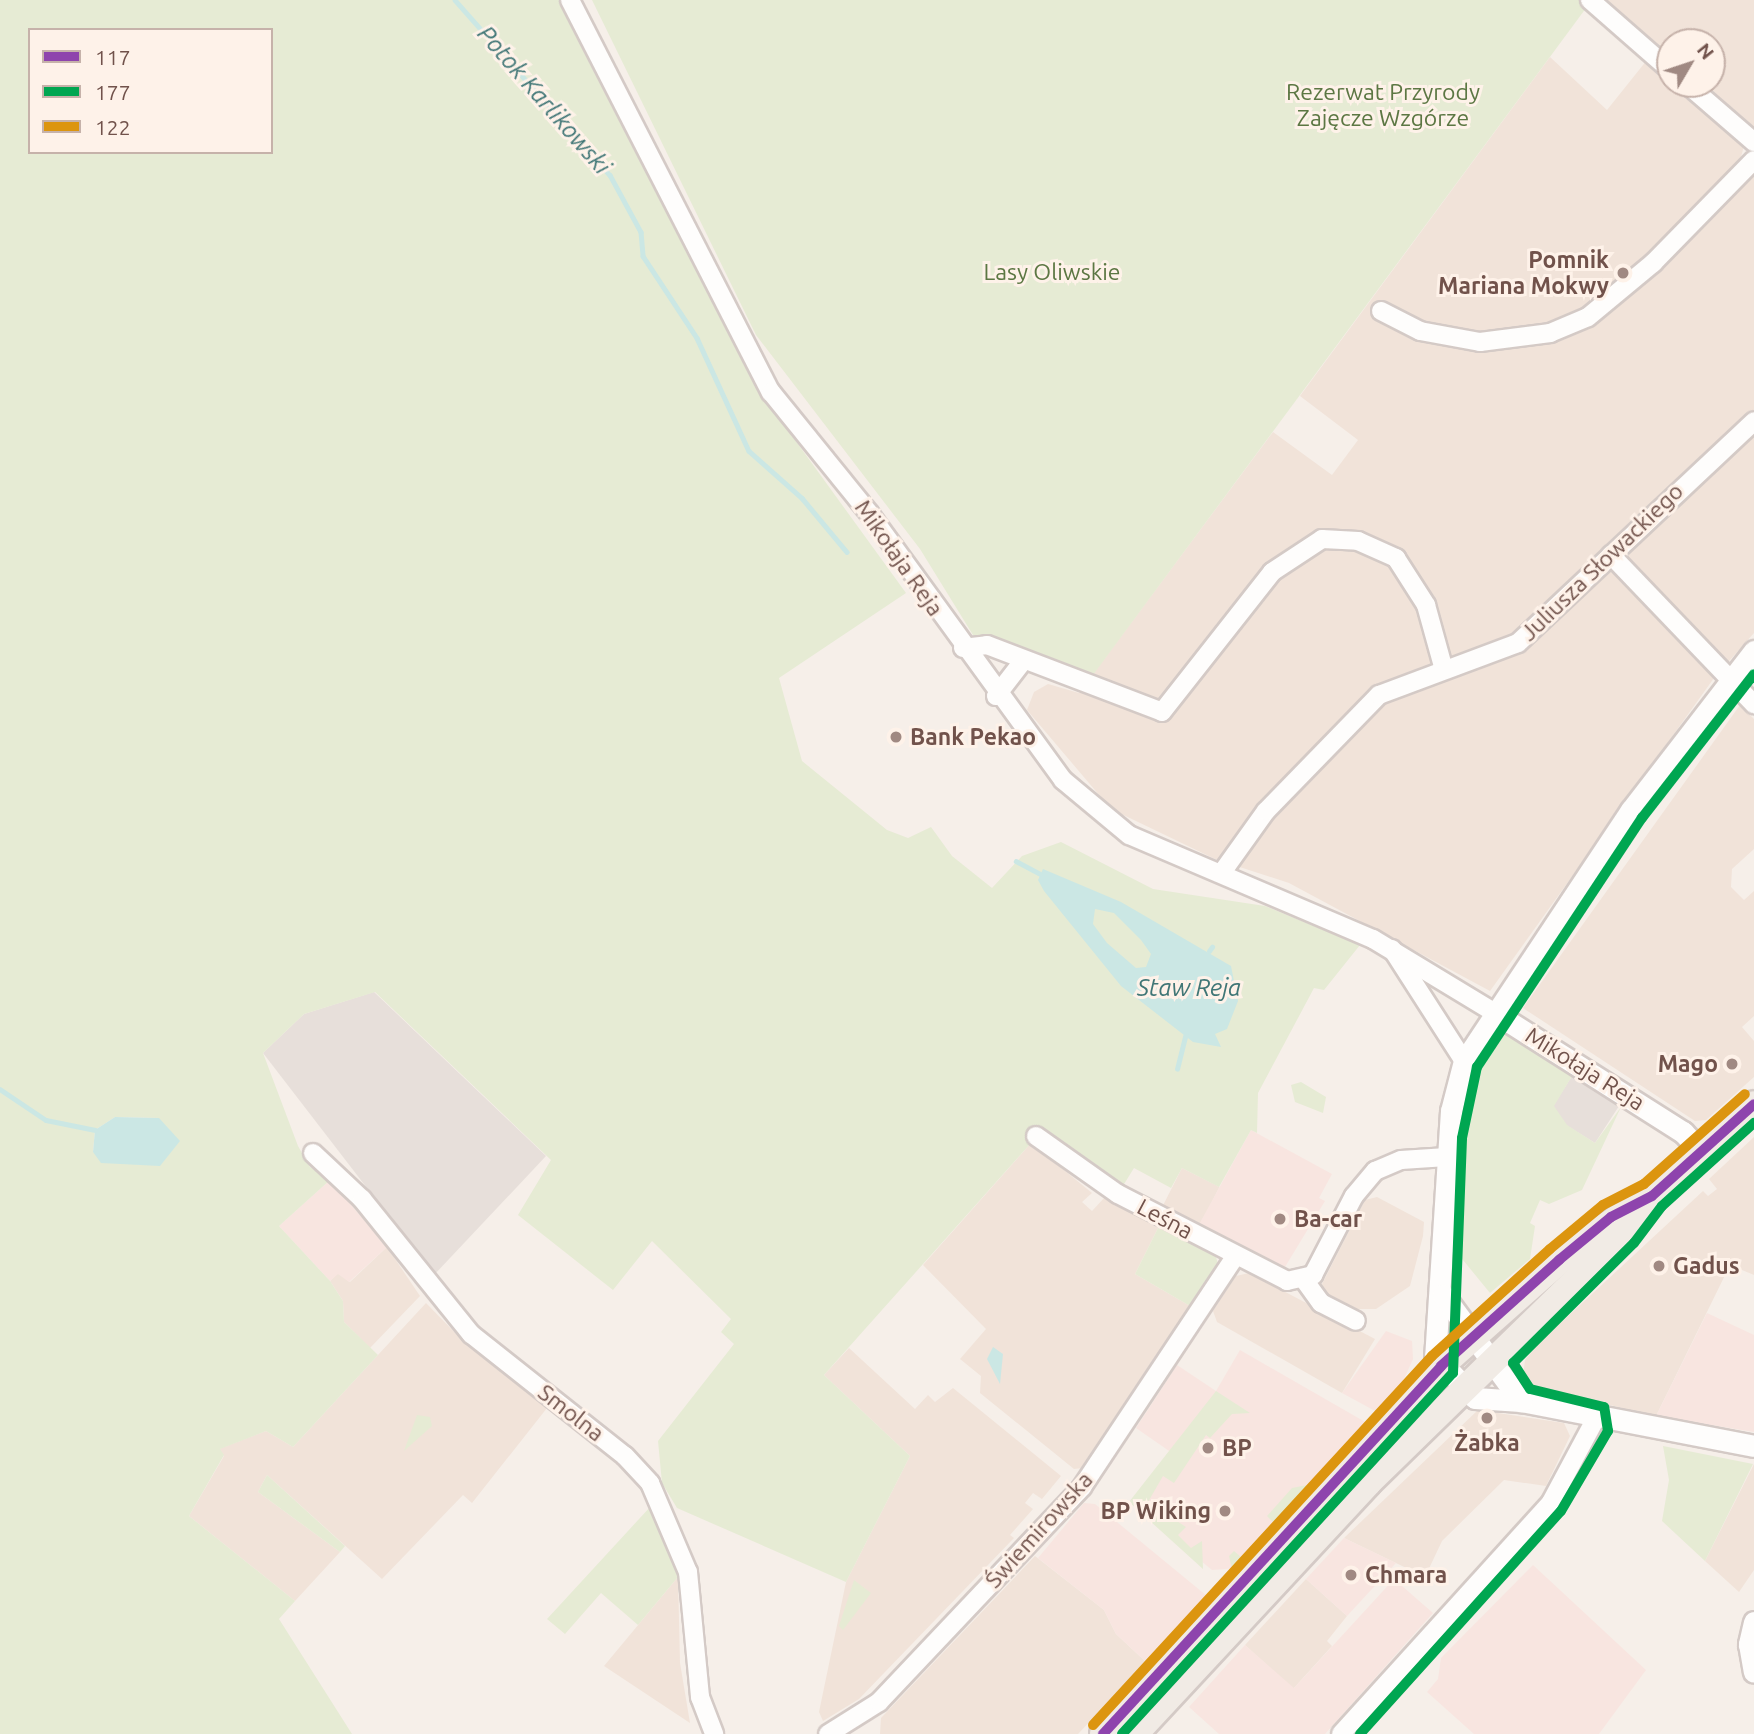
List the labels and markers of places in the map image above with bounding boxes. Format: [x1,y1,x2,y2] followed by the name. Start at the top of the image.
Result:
[1438,246,1609,300] place label: Pomnik Mariana Mokwy
[1615,265,1631,281] marker: Pomnik Mariana Mokwy
[910,723,1036,751] place label: Bank Pekao
[888,729,904,745] marker: Bank Pekao
[1658,1050,1718,1078] place label: Mago
[1724,1056,1740,1072] marker: Mago
[1294,1205,1362,1233] place label: Ba-car
[1272,1211,1288,1227] marker: Ba-car
[1673,1252,1739,1280] place label: Gadus
[1651,1258,1667,1274] marker: Gadus
[1479,1410,1495,1426] marker: Żabka
[1454,1429,1520,1457] place label: Żabka
[1222,1434,1252,1462] place label: BP
[1200,1440,1216,1456] marker: BP
[1100,1497,1211,1525] place label: BP Wiking
[1217,1503,1233,1519] marker: BP Wiking
[1365,1561,1447,1589] place label: Chmara
[1343,1567,1359,1583] marker: Chmara

